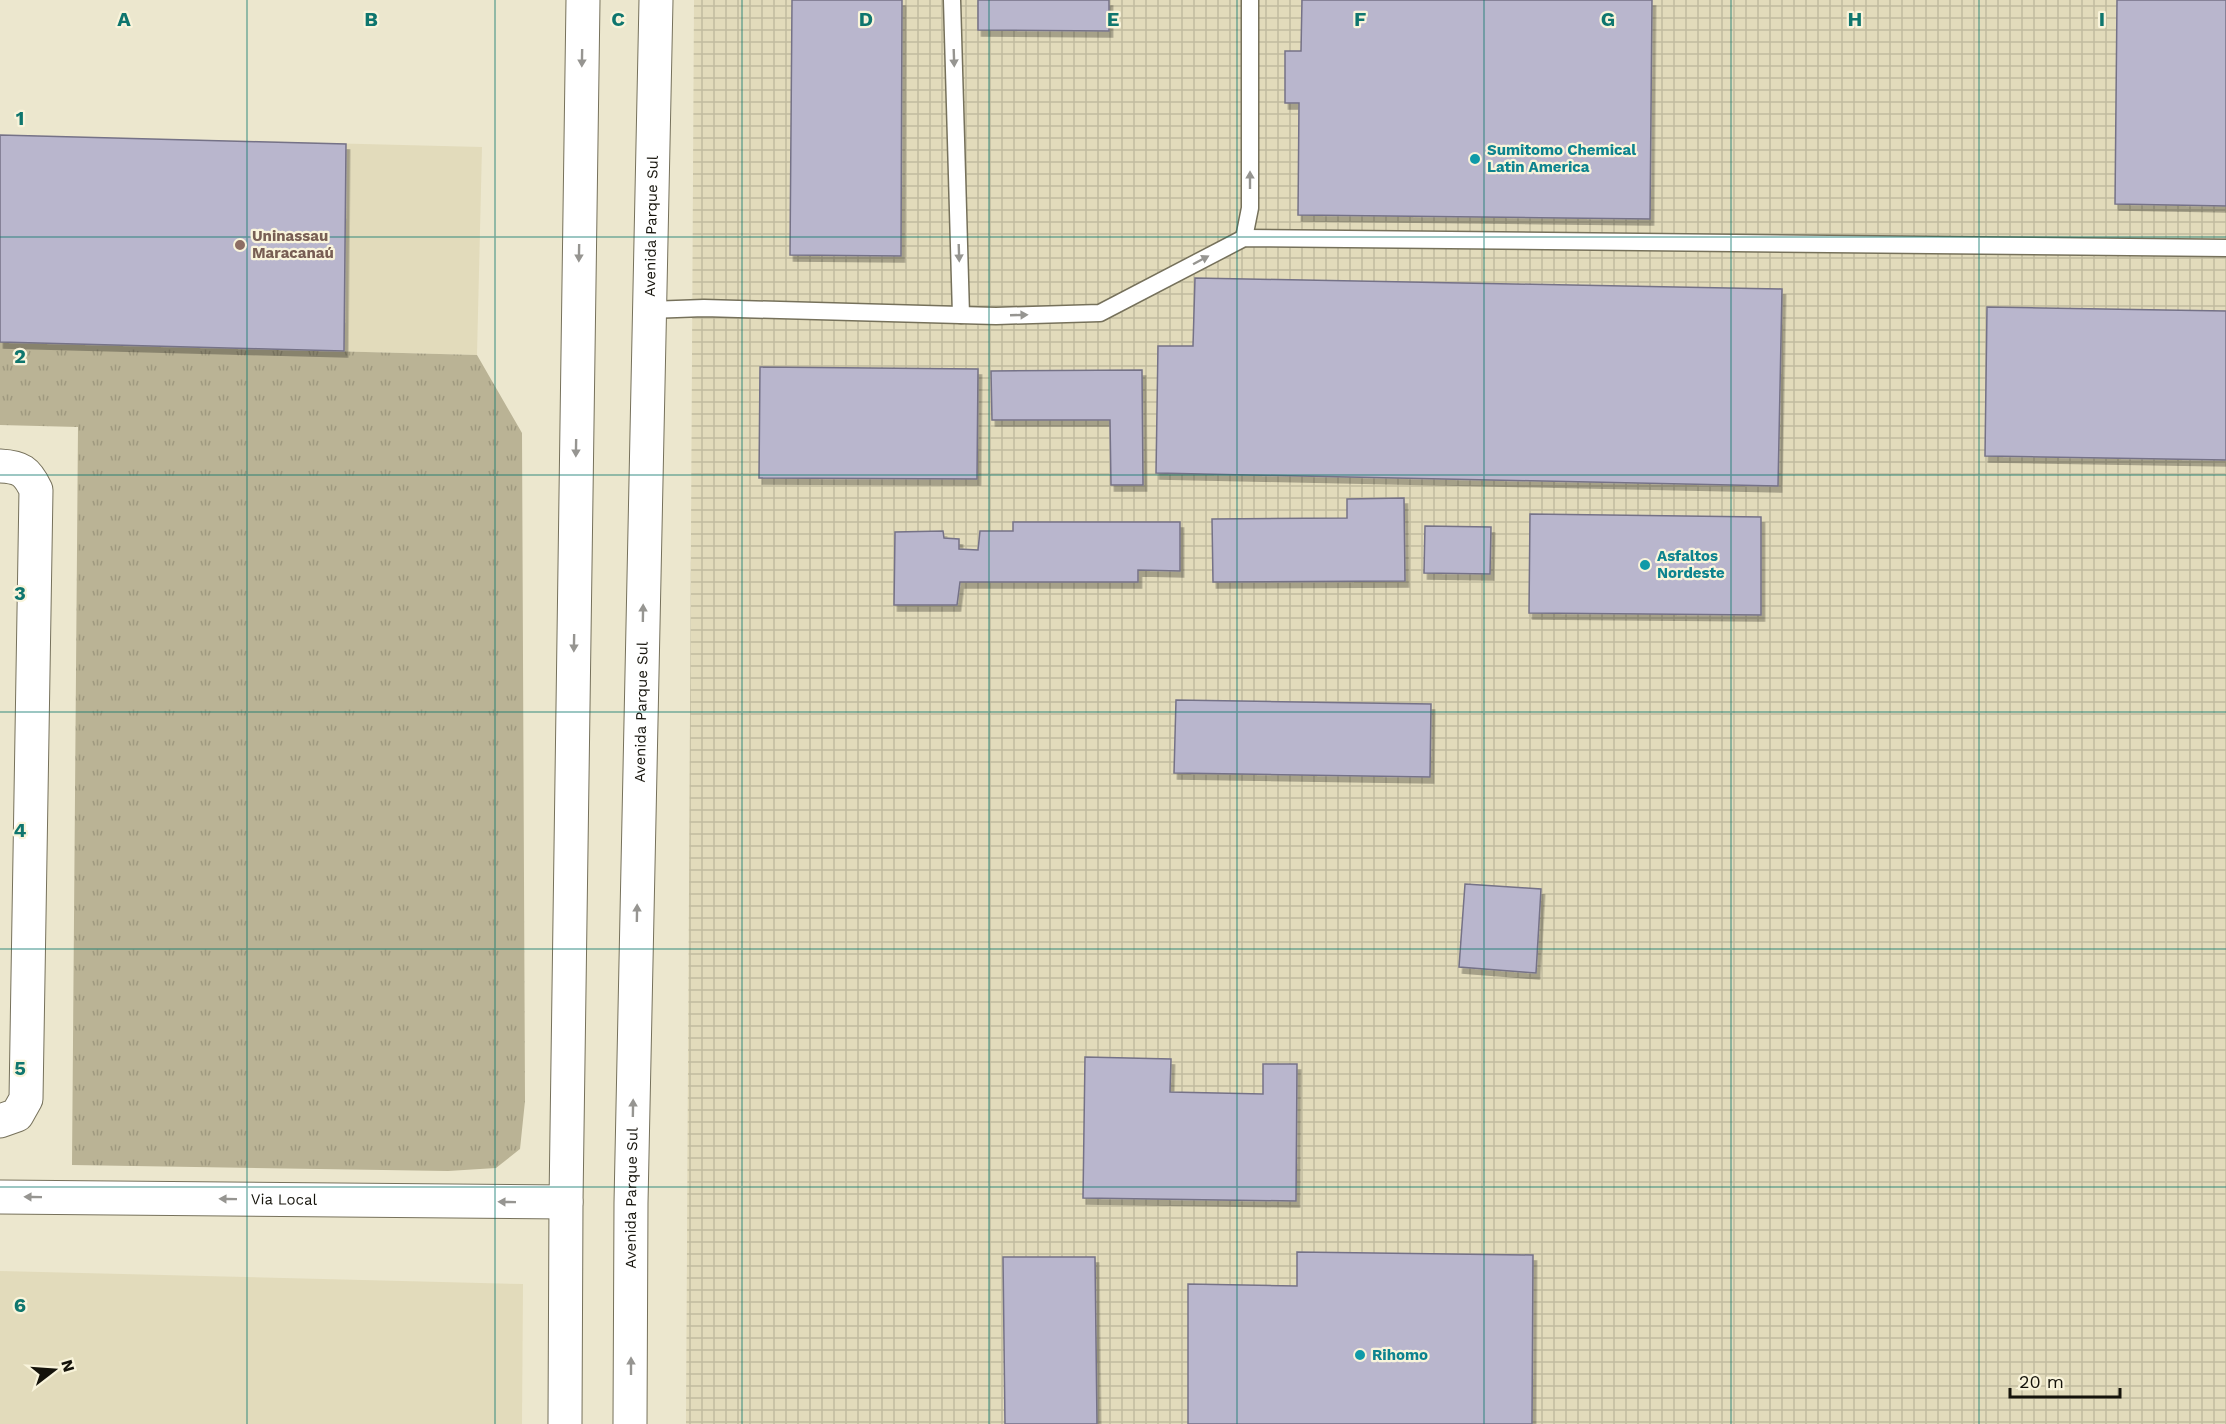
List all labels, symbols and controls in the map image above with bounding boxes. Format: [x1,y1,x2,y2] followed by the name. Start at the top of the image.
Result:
[117,7,131,31] text: A
[364,7,378,31] text: B
[611,7,625,31] text: C
[859,7,873,31] text: D
[1107,7,1119,31] text: E
[1354,7,1366,31] text: F
[1601,7,1615,31] text: G
[1848,7,1862,31] text: H
[2099,7,2105,31] text: I
[577,49,587,68] one-way arrow
[949,49,959,68] one-way arrow
[16,106,24,130] text: 1
[1487,141,1636,176] place label: Sumitomo Chemical Latin America
[1468,152,1482,166] marker: Sumitomo Chemical Latin America
[641,155,662,297] street label: Avenida Parque Sul
[1245,170,1255,189] one-way arrow
[252,227,334,262] place label: Uninassau Maracanaú
[233,238,247,252] marker: Uninassau Maracanaú
[574,244,584,263] one-way arrow
[954,244,964,263] one-way arrow
[1193,255,1210,265] one-way arrow
[1010,311,1029,320] one-way arrow
[14,344,26,368] text: 2
[572,439,581,458] one-way arrow
[1657,547,1725,582] place label: Asfaltos Nordeste
[1638,558,1652,572] marker: Asfaltos Nordeste
[14,581,26,605] text: 3
[638,603,648,622] one-way arrow
[569,634,579,653] one-way arrow
[631,641,652,783] street label: Avenida Parque Sul
[14,818,27,842] text: 4
[632,903,642,922] one-way arrow
[14,1056,26,1080] text: 5
[628,1098,638,1117] one-way arrow
[622,1127,642,1269] street label: Avenida Parque Sul
[251,1190,318,1209] street label: Via Local
[24,1192,43,1202] one-way arrow
[219,1194,238,1204] one-way arrow
[498,1197,517,1207] one-way arrow
[14,1293,26,1317] text: 6
[24,1340,84,1400] north arrow
[1372,1346,1428,1364] place label: Rihomo
[1353,1348,1367,1362] marker: Rihomo
[626,1356,636,1375] one-way arrow
[57,1357,79,1374] text: N
[2010,1361,2120,1399] scale bar
[2019,1371,2064,1392] text: 20 m

